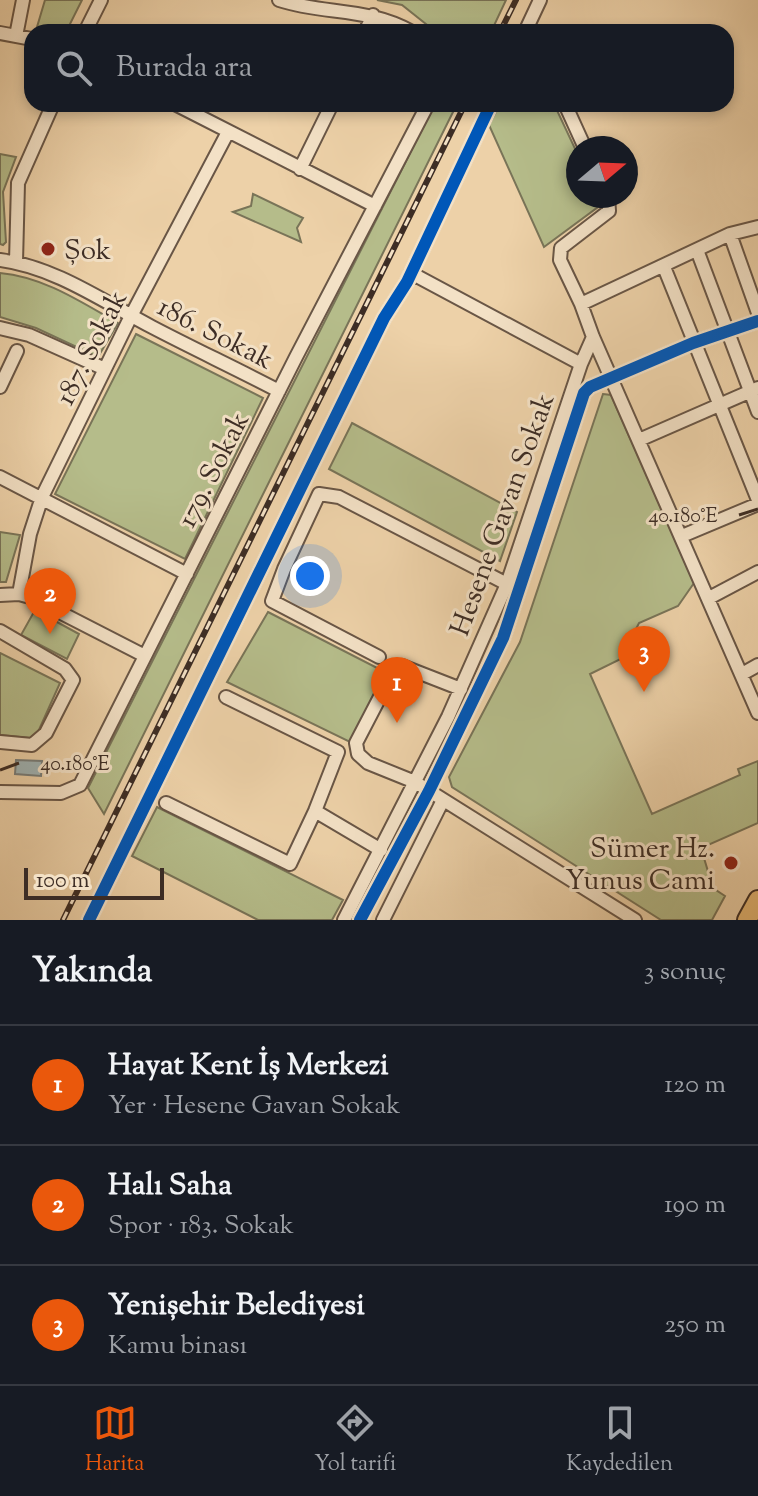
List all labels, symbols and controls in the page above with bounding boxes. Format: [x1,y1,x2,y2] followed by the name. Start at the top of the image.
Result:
[24,24,734,112] search box
[52,46,96,90] icon: search
[116,47,253,90] text: Burada ara
[566,136,638,208] north arrow
[64,232,111,272] place label: Şok
[39,240,57,258] marker: Şok
[47,284,139,413] street label: 187. Sokak
[150,288,280,381] street label: 186. Sokak
[441,388,566,642] street label: Hesene Gavan Sokak
[168,406,261,535] street label: 179. Sokak
[648,503,718,532] text: 40.180°E
[290,556,330,596] your location
[24,568,76,634] pin: 2
[618,626,670,692] pin: 3
[371,657,423,723] pin: 1
[40,751,110,780] text: 40.180°E
[565,830,715,902] place label: Sümer Hz. Yunus Cami
[722,854,740,872] marker: Sümer Hz. Yunus Cami
[24,864,164,900] scale bar
[36,866,89,898] text: 100 m
[32,948,152,997] text: Yakında
[644,954,726,991] text: 3 sonuç
[108,1045,389,1088] text: Hayat Kent İş Merkezi
[54,1067,62,1104] text: 1
[664,1067,726,1104] text: 120 m
[108,1088,401,1125] text: Yer · Hesene Gavan Sokak
[108,1165,232,1208] text: Halı Saha
[52,1187,64,1224] text: 2
[664,1187,726,1224] text: 190 m
[108,1208,294,1245] text: Spor · 183. Sokak
[108,1285,365,1328] text: Yenişehir Belediyesi
[53,1307,63,1344] text: 3
[664,1307,726,1344] text: 250 m
[108,1328,247,1365] text: Kamu binası
[85,1401,144,1481] tab: Harita
[314,1401,396,1481] tab: Yol tarifi
[566,1401,673,1481] tab: Kaydedilen

